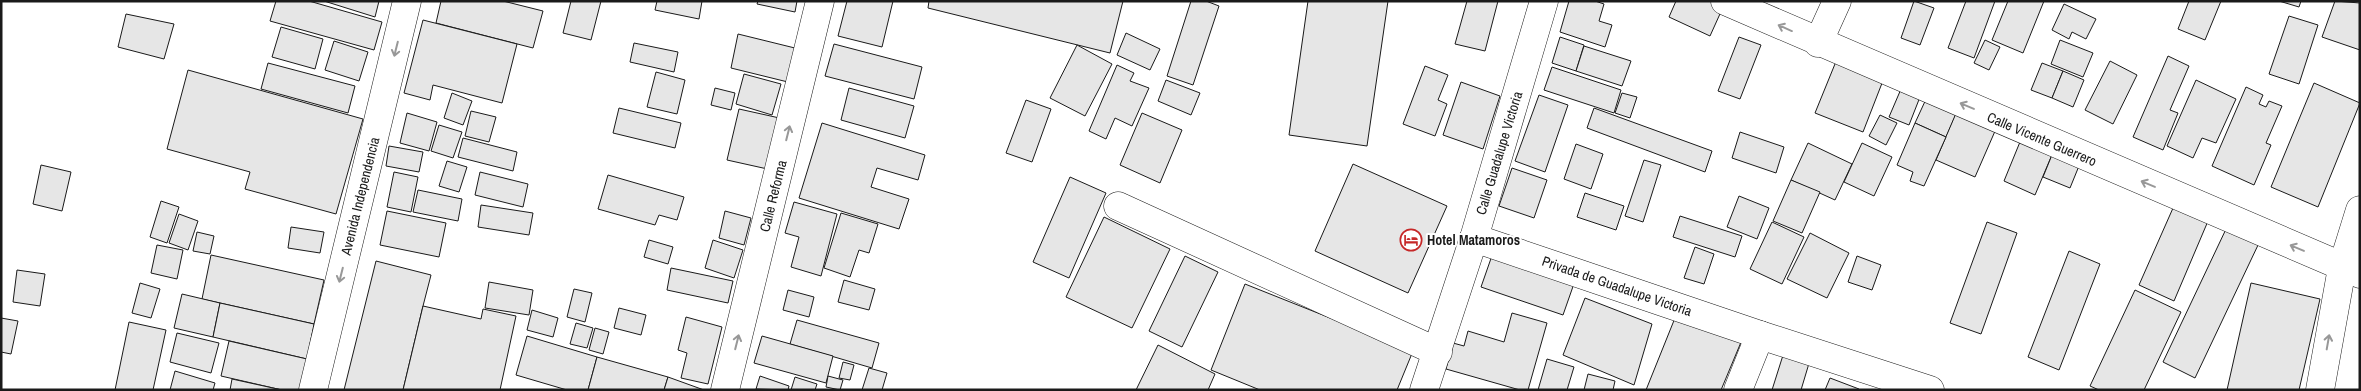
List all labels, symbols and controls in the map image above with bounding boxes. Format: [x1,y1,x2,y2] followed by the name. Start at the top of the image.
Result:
[1778,23,1793,33] one-way arrow
[390,40,400,56] one-way arrow
[1472,89,1527,217] street label: Calle Guadalupe Victoria
[1959,101,1974,110] one-way arrow
[1985,108,2099,170] street label: Calle Vicente Guerrero
[784,126,793,142] one-way arrow
[336,134,384,258] street label: Avenida Independencia
[755,158,791,234] street label: Calle Reforma
[2141,179,2156,189] one-way arrow
[1399,228,1423,252] hotel icon: Hotel Matamoros
[1427,231,1520,249] place label: Hotel Matamoros
[2290,243,2305,253] one-way arrow
[1540,252,1695,320] street label: Privada de Guadalupe Victoria
[336,266,345,282] one-way arrow
[2324,334,2334,350] one-way arrow
[733,335,742,351] one-way arrow

